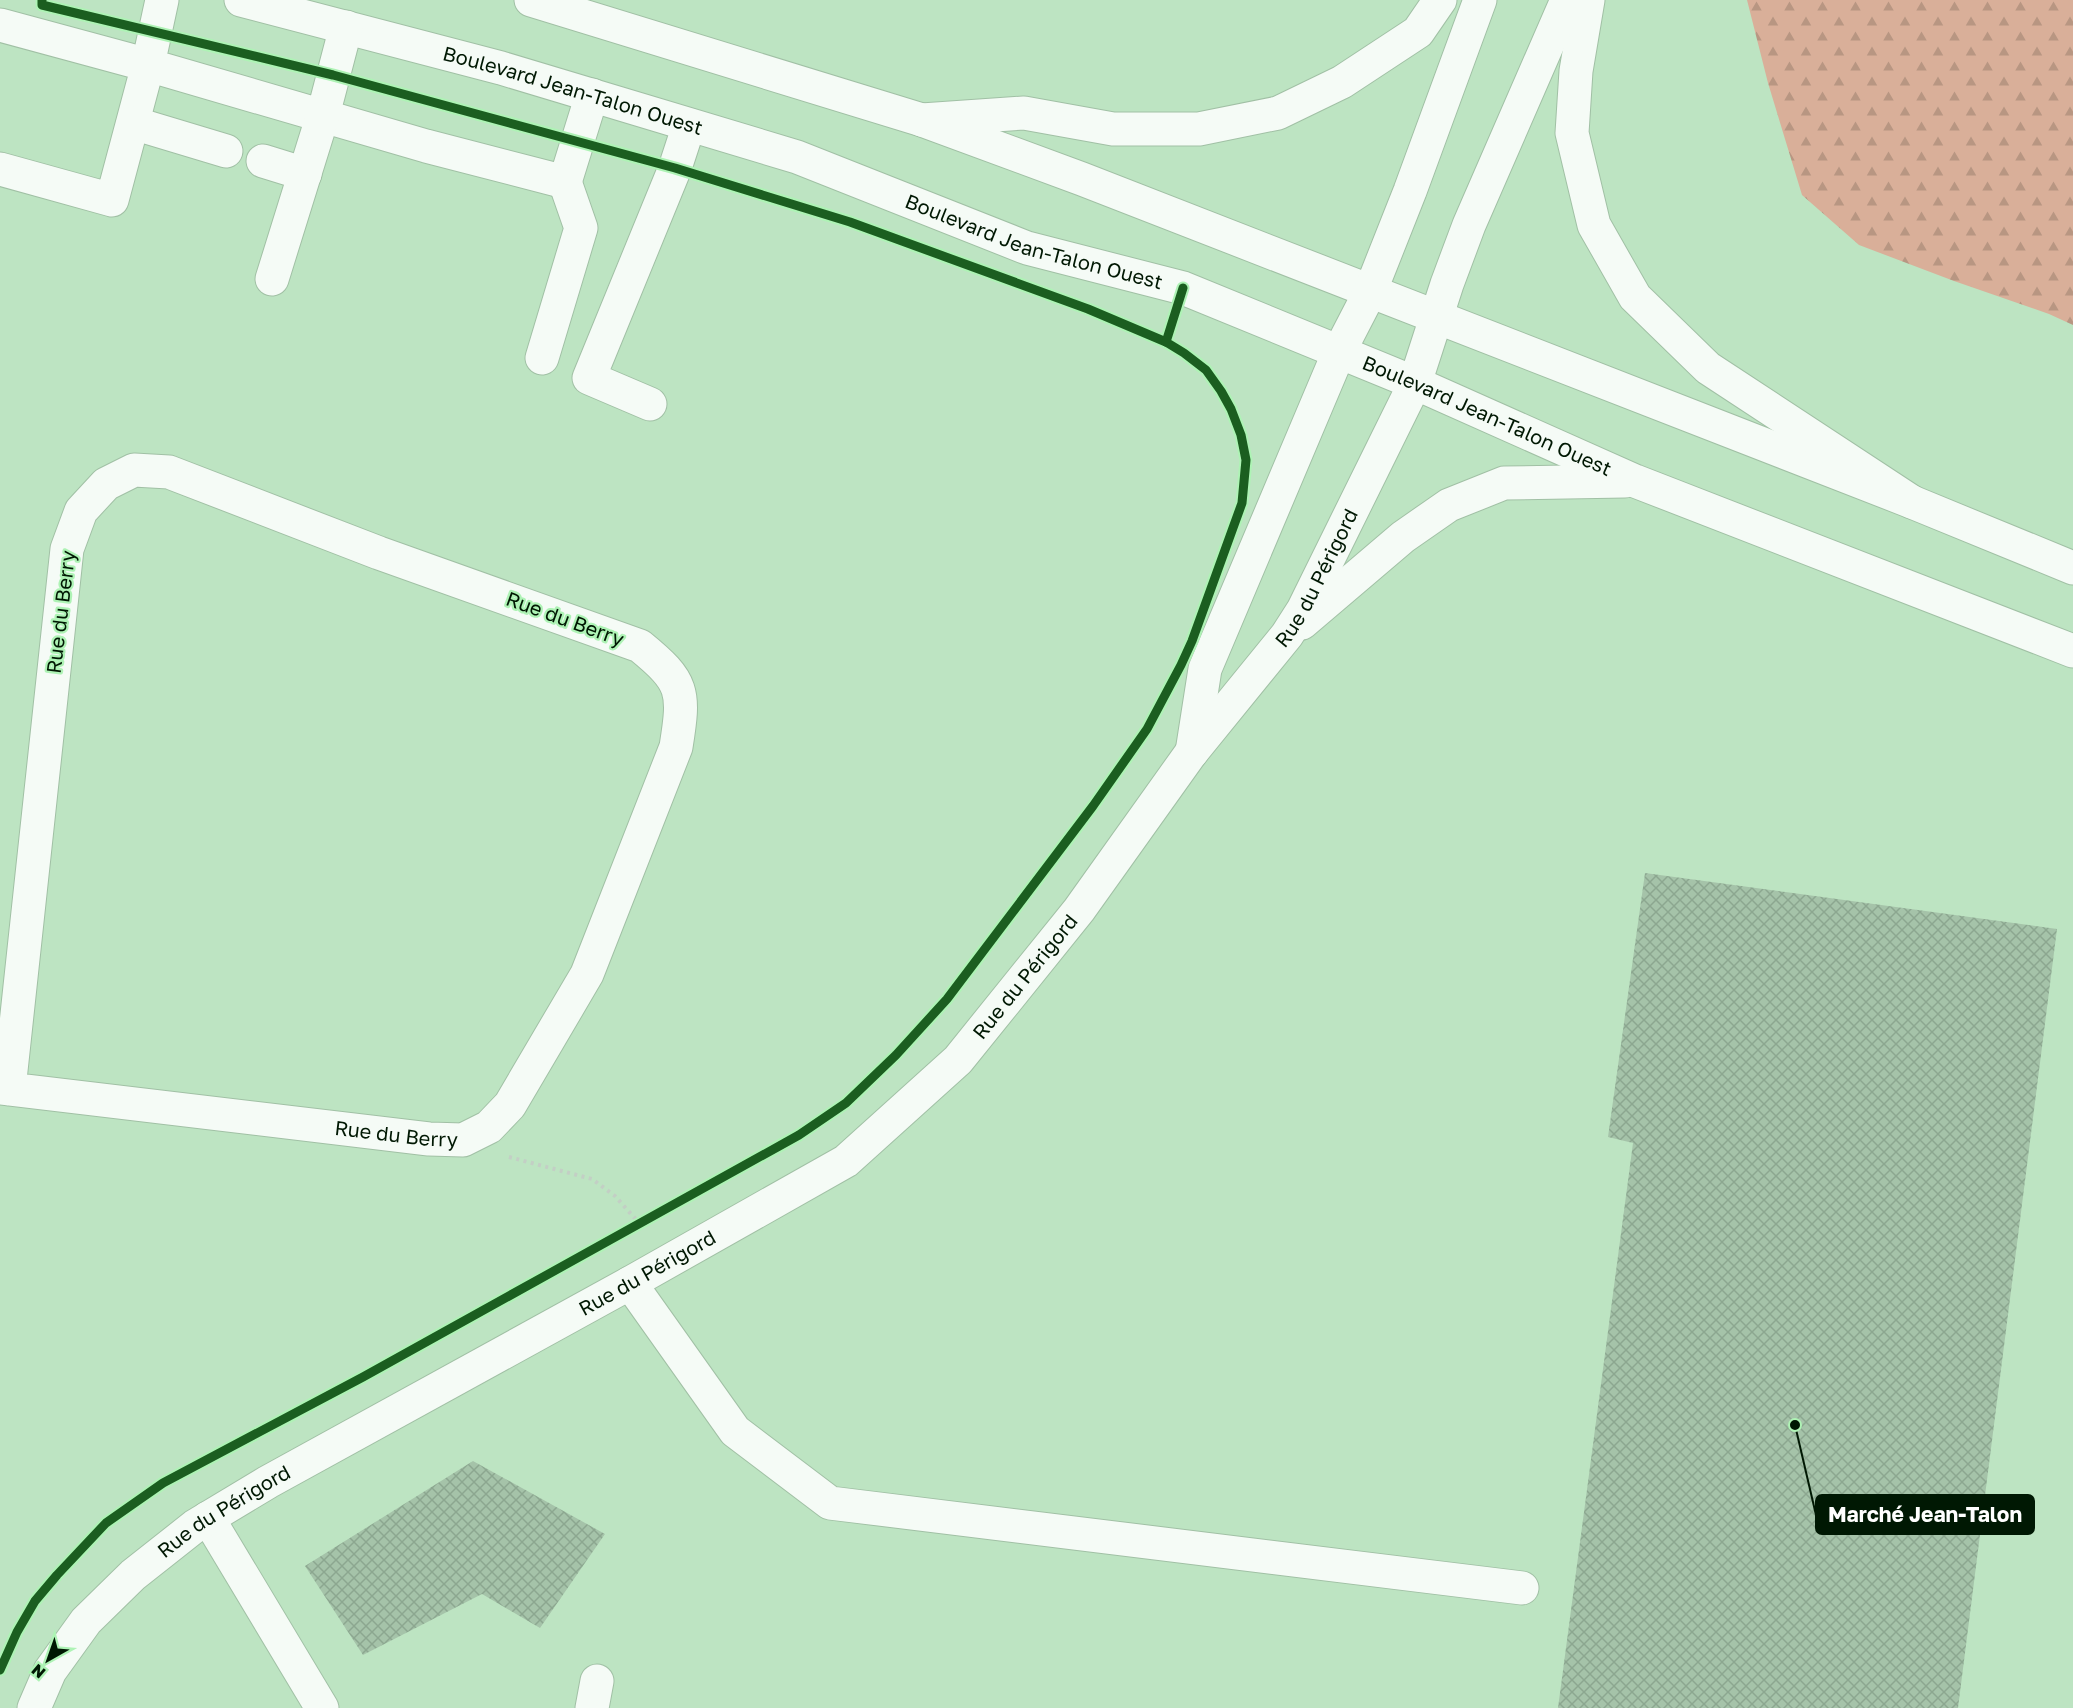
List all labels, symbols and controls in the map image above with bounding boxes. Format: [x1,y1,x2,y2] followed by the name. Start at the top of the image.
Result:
[441,40,706,139] street label: Boulevard Jean-Talon Ouest
[902,188,1166,293] street label: Boulevard Jean-Talon Ouest
[1359,350,1616,480] street label: Boulevard Jean-Talon Ouest
[1269,504,1362,651] street label: Rue du Périgord
[41,549,79,675] street label: Rue du Berry
[503,586,628,650] street label: Rue du Berry
[967,909,1082,1043] street label: Rue du Périgord
[333,1115,458,1151] street label: Rue du Berry
[574,1224,720,1320] street label: Rue du Périgord
[152,1459,294,1562] street label: Rue du Périgord
[1816,1495,2034,1534] callout: Marché Jean-Talon
[1828,1501,2022,1527] text: Marché Jean-Talon
[18,1630,78,1690] north arrow
[27,1660,49,1683] text: N

